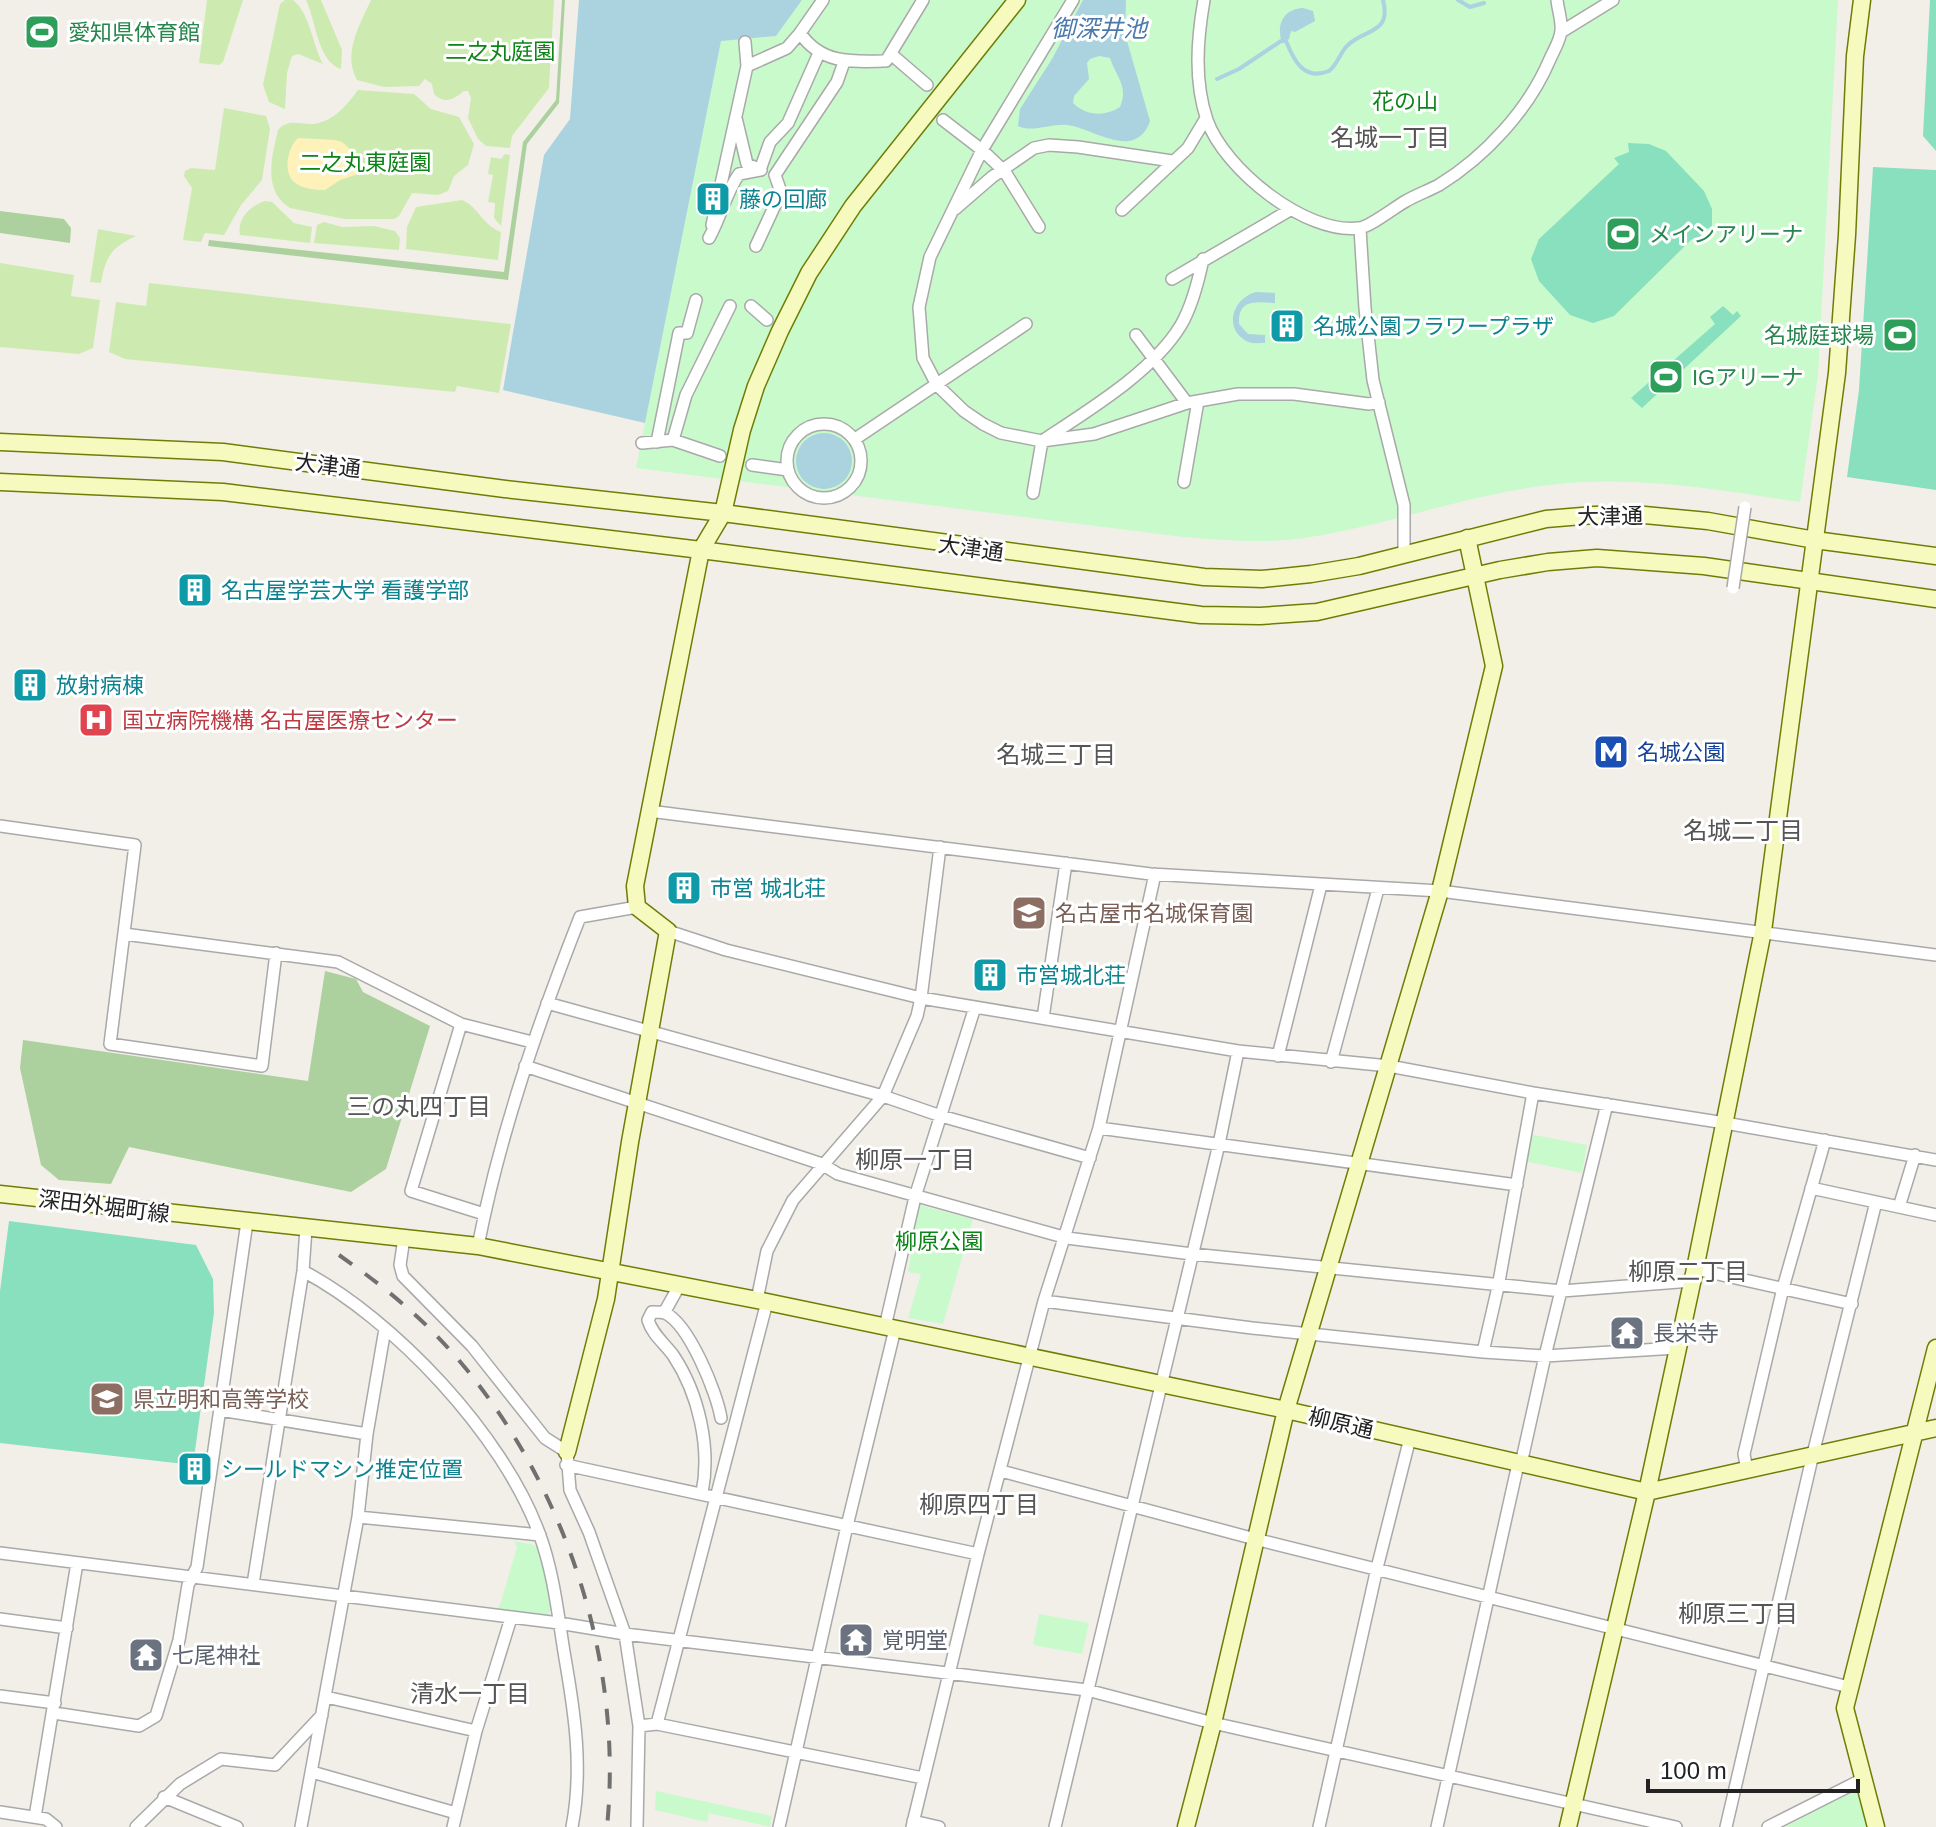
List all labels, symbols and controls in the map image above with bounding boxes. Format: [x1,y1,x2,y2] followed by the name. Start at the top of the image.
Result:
[23,13,61,51] sports icon: 愛知県体育館
[1051,15,1149,42] water label: 御深井池
[68,20,200,45] place label: 愛知県体育館
[445,39,555,64] park label: 二之丸庭園
[1372,89,1438,114] park label: 花の山
[1330,124,1450,151] district label: 名城一丁目
[299,150,431,175] park label: 二之丸東庭園
[694,180,732,218] building icon: 藤の回廊
[739,187,827,212] place label: 藤の回廊
[1604,215,1642,253] sports icon: メインアリーナ
[1649,222,1803,247] place label: メインアリーナ
[1268,307,1306,345] building icon: 名城公園フラワープラザ
[1313,314,1554,339] place label: 名城公園フラワープラザ
[1881,316,1919,354] sports icon: 名城庭球場
[1764,323,1874,348] place label: 名城庭球場
[1647,358,1685,396] sports icon: IGアリーナ
[1692,365,1803,390] place label: IGアリーナ
[294,449,362,482] street label: 大津通
[1577,503,1643,530] street label: 大津通
[937,532,1005,565] street label: 大津通
[176,571,214,609] building icon: 名古屋学芸大学 看護学部
[221,578,469,603] place label: 名古屋学芸大学 看護学部
[11,666,49,704] building icon: 放射病棟
[56,673,144,698] place label: 放射病棟
[77,701,115,739] hospital icon: 国立病院機構 名古屋医療センター
[122,708,458,733] place label: 国立病院機構 名古屋医療センター
[1592,733,1630,771] metro station icon: 名城公園
[1637,740,1725,765] place label: 名城公園
[996,741,1116,768] district label: 名城三丁目
[1683,817,1803,844] district label: 名城二丁目
[665,869,703,907] building icon: 市営 城北荘
[710,876,826,901] place label: 市営 城北荘
[1010,894,1048,932] school or university icon: 名古屋市名城保育園
[1055,901,1253,926] place label: 名古屋市名城保育園
[971,956,1009,994] building icon: 市営城北荘
[1016,963,1126,988] place label: 市営城北荘
[347,1093,491,1120] district label: 三の丸四丁目
[855,1146,975,1173] district label: 柳原一丁目
[37,1186,171,1227] street label: 深田外堀町線
[895,1229,983,1254] park label: 柳原公園
[1628,1258,1748,1285] district label: 柳原二丁目
[1608,1314,1646,1352] temple icon: 長栄寺
[1653,1321,1719,1346] place label: 長栄寺
[88,1380,126,1418] school or university icon: 県立明和高等学校
[133,1387,309,1412] place label: 県立明和高等学校
[1306,1404,1376,1443] street label: 柳原通
[176,1450,214,1488] building icon: シールドマシン推定位置
[221,1457,463,1482] place label: シールドマシン推定位置
[919,1491,1039,1518] district label: 柳原四丁目
[1678,1600,1798,1627] district label: 柳原三丁目
[837,1621,875,1659] temple icon: 覚明堂
[882,1628,948,1653] place label: 覚明堂
[127,1636,165,1674] temple icon: 七尾神社
[172,1643,260,1668] place label: 七尾神社
[410,1680,530,1707] district label: 清水一丁目
[1648,1743,1858,1793] scale bar
[1660,1757,1727,1784] text: 100 m

